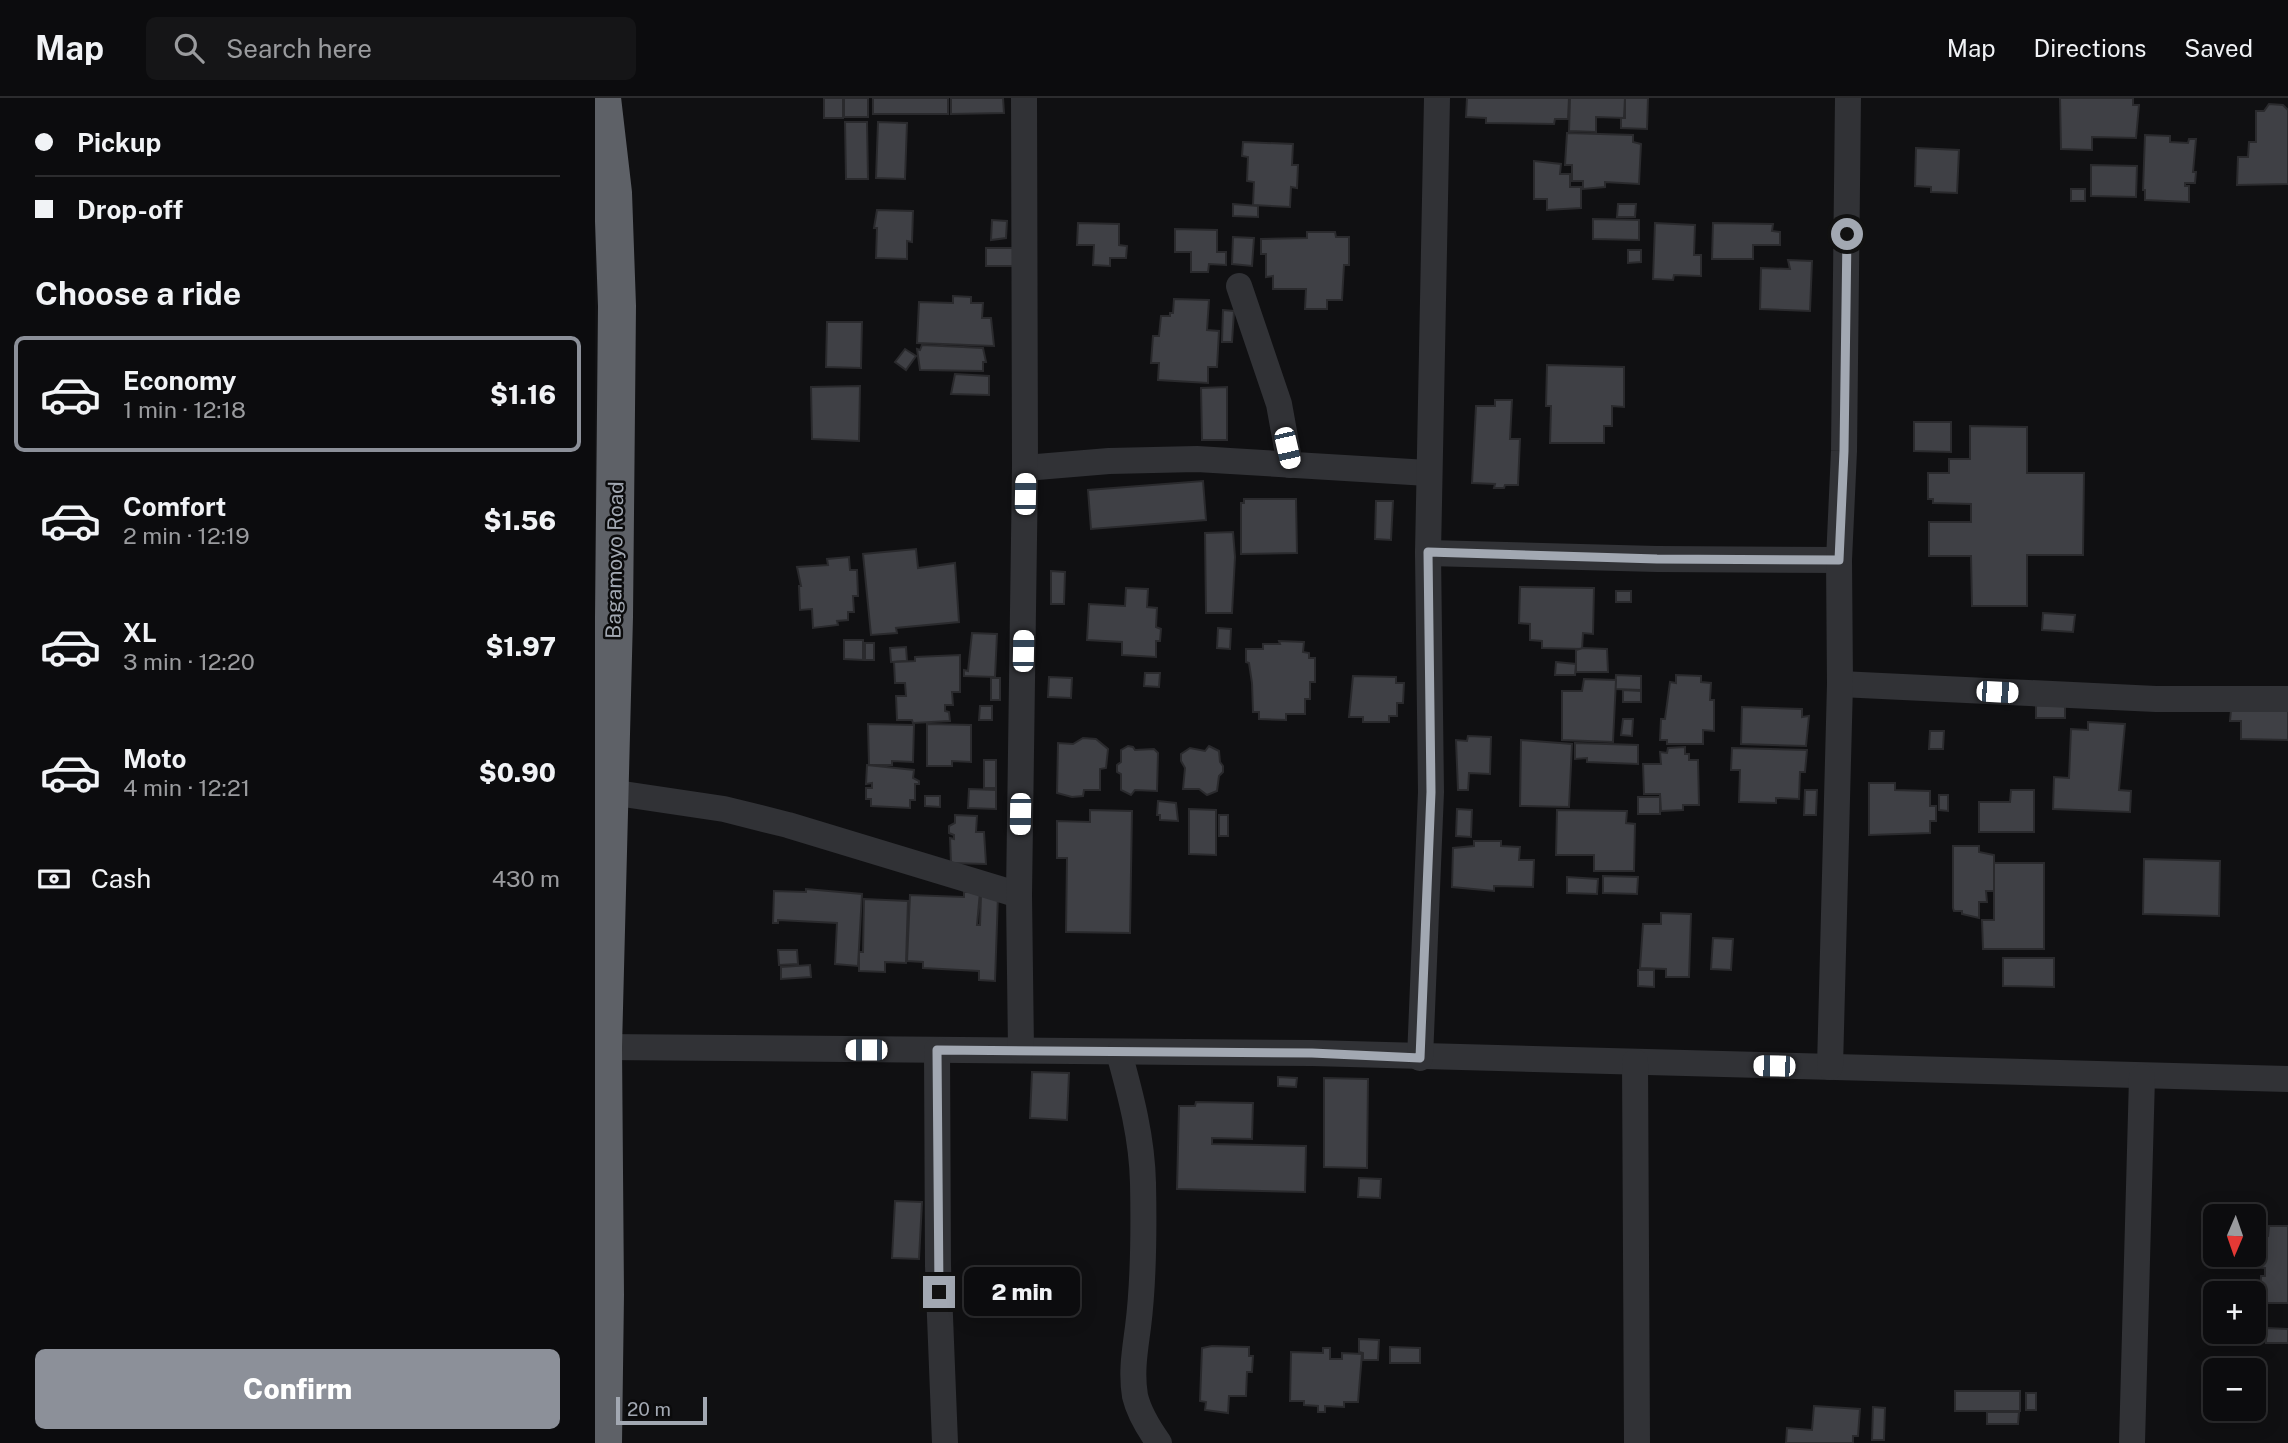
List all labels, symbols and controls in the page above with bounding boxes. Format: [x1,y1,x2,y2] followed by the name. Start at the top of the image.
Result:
[146,17,636,80] search box
[35,29,104,67] text: Map
[170,29,208,67] icon: search
[226,33,372,64] text: Search here
[1947,34,1996,62] text: Map
[2034,34,2146,62] text: Directions
[2184,34,2253,62] text: Saved
[77,127,161,158] text: Pickup
[77,194,183,225] text: Drop-off
[1831,218,1863,250] route start
[35,275,241,312] text: Choose a ride
[39,363,102,426] icon: car
[123,365,236,396] text: Economy
[490,379,556,410] text: $1.16
[123,396,246,423] text: 1 min · 12:18
[1273,425,1302,471] car
[1015,473,1036,515] car
[601,481,628,639] street label: Bagamoyo Road
[39,489,102,552] icon: car
[123,491,226,522] text: Comfort
[484,505,556,536] text: $1.56
[123,522,250,549] text: 2 min · 12:19
[39,615,102,678] icon: car
[123,617,157,648] text: XL
[1013,630,1034,672] car
[485,631,556,662] text: $1.97
[123,648,255,675] text: 3 min · 12:20
[1976,680,2019,704] car
[39,741,102,804] icon: car
[123,743,186,774] text: Moto
[479,757,556,788] text: $0.90
[123,774,250,801] text: 4 min · 12:21
[1010,793,1031,835] car
[35,860,73,898] icon: cash
[91,863,151,894] text: Cash
[492,865,560,892] text: 430 m
[846,1040,888,1061] car
[1753,1055,1796,1077] car
[2203,1204,2266,1267] north arrow
[2203,1204,2266,1421] map controls
[963,1268,1079,1316] callout: 2 min
[923,1276,955,1308] route end
[991,1278,1053,1305] text: 2 min
[2203,1281,2266,1344] button: +
[35,1349,560,1429] button: Confirm
[2203,1358,2266,1421] button: −
[616,1394,707,1426] scale bar
[627,1398,671,1420] text: 20 m

